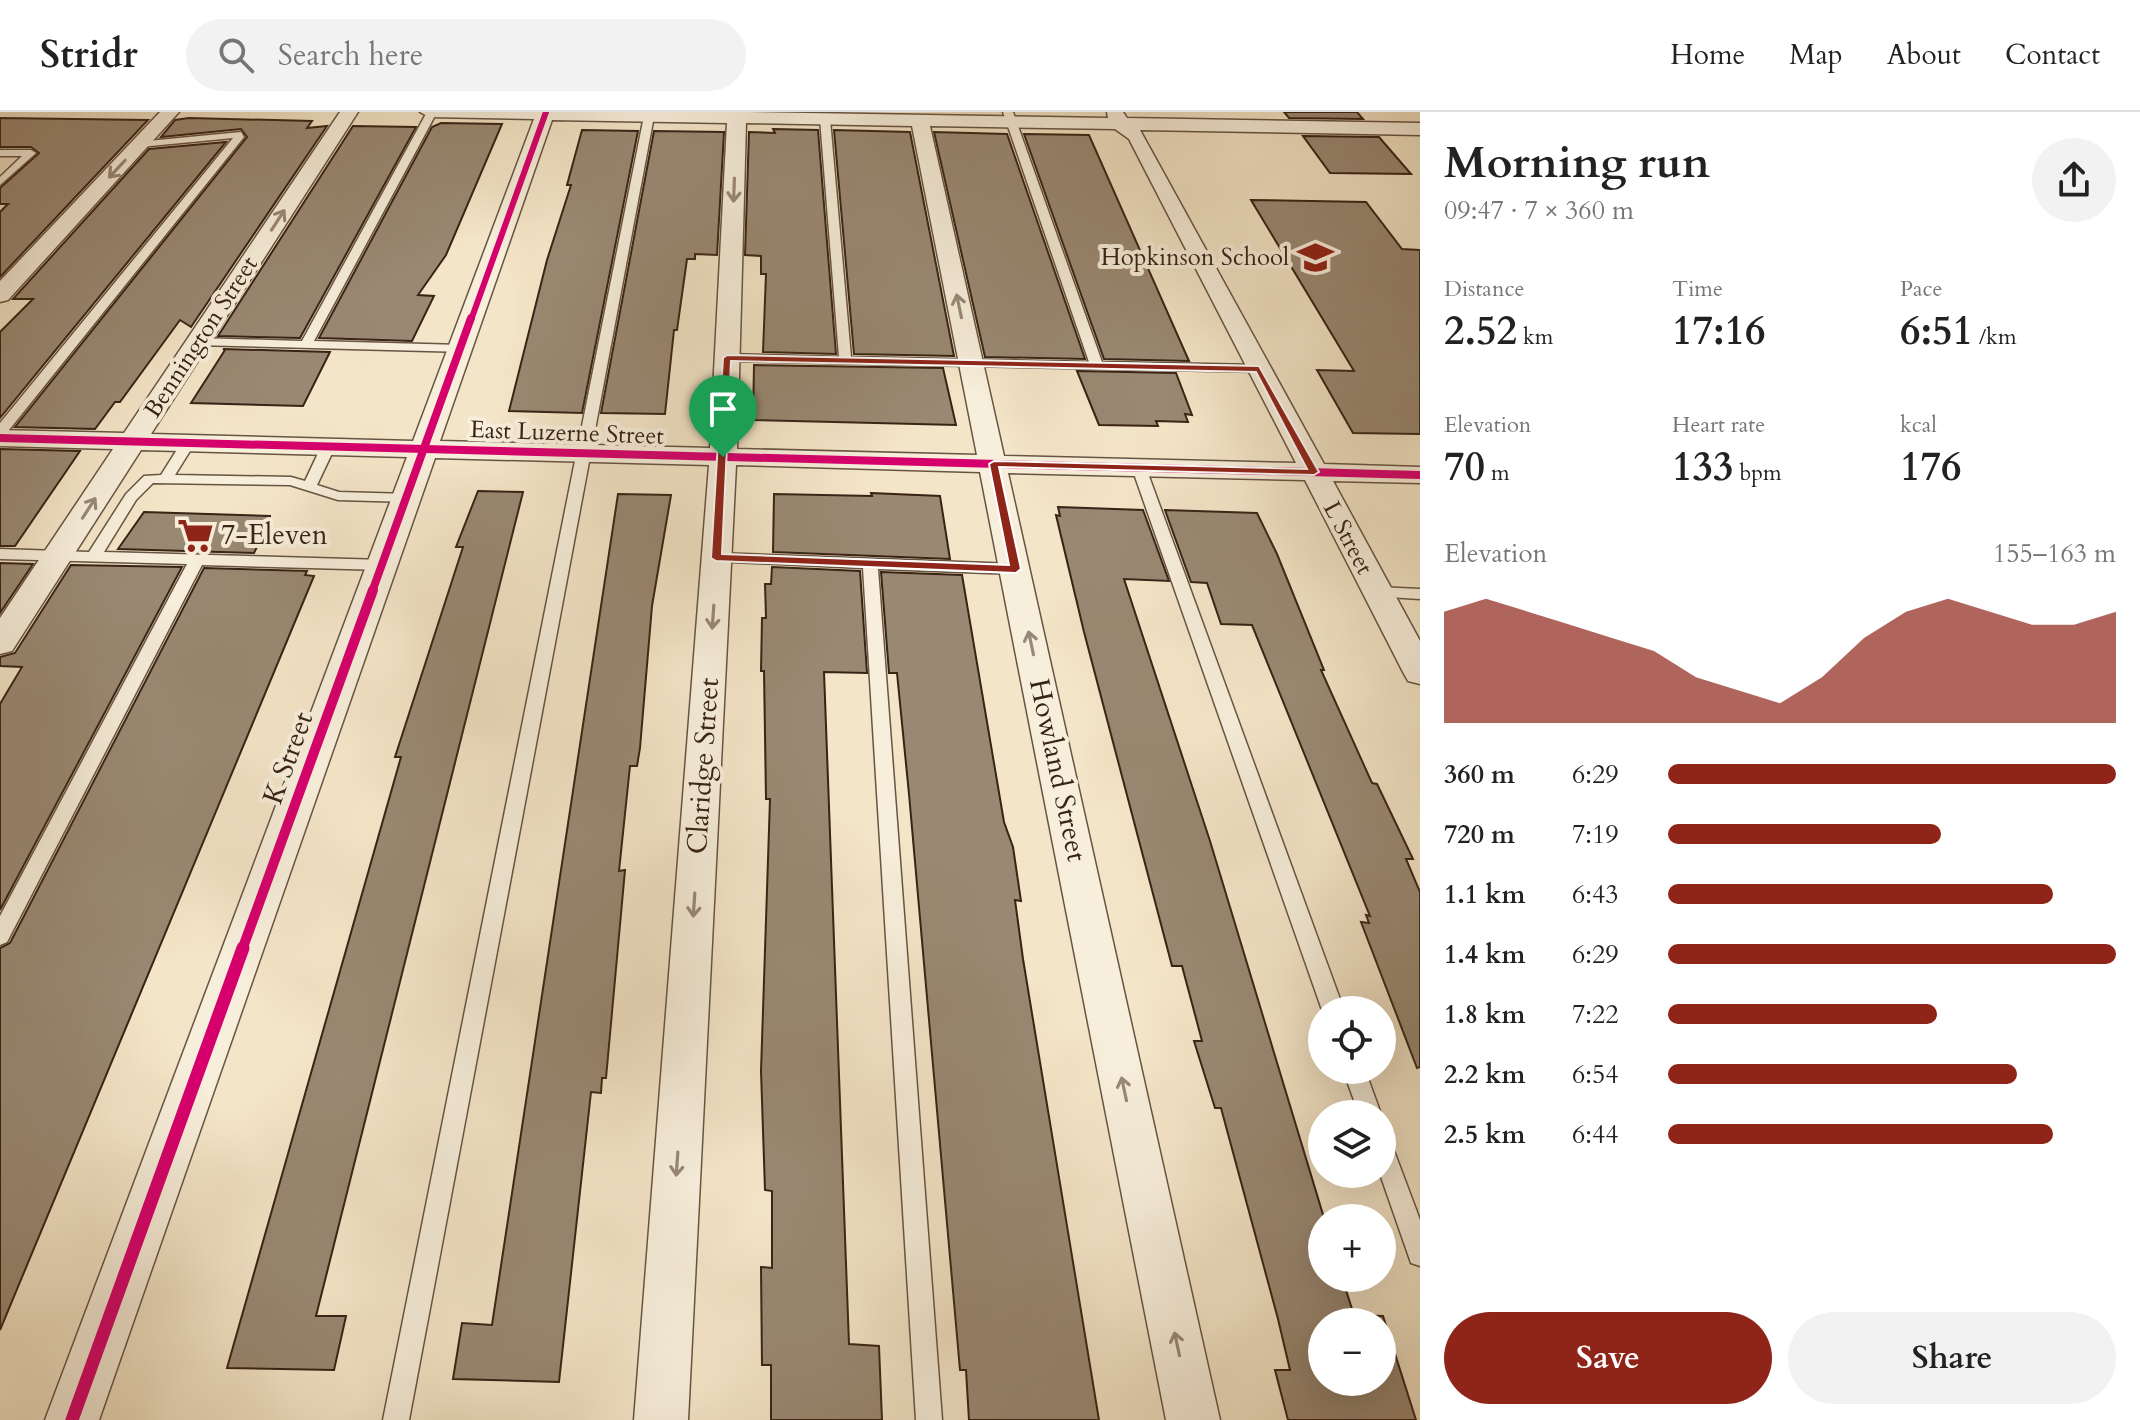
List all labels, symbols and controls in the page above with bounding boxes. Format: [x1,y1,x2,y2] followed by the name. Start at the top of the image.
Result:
[186,19,746,91] search box
[40,29,138,81] text: Stridr
[214,33,258,77] icon: search
[278,35,423,76] text: Search here
[1670,36,1745,74] text: Home
[1789,36,1843,74] text: Map
[1887,36,1961,74] text: About
[2005,36,2100,74] text: Contact
[1444,133,1710,193] text: Morning run
[2032,138,2116,222] button: share
[108,159,126,179] one-way arrow
[726,176,741,203] one-way arrow
[1444,193,1634,228] text: 09:47 · 7 × 360 m
[270,210,286,232] one-way arrow
[1296,238,1334,276] school or university icon: Hopkinson School
[1101,241,1289,274] place label: Hopkinson School
[136,249,266,424] street label: Bennington Street
[1444,274,1524,304] text: Distance
[1672,274,1723,304] text: Time
[1900,274,1943,304] text: Pace
[951,294,966,320] one-way arrow
[1444,304,1517,359] text: 2.52
[1672,304,1766,359] text: 17:16
[1900,304,1973,359] text: 6:51
[1517,322,1553,352] text: km
[1973,322,2017,352] text: /km
[689,375,757,457] pin
[701,387,745,431] icon: arrive
[1444,410,1531,440] text: Elevation
[1672,410,1765,440] text: Heart rate
[1900,410,1937,440] text: kcal
[469,413,665,453] street label: East Luzerne Street
[1444,440,1485,495] text: 70
[1672,440,1733,495] text: 133
[1900,440,1961,495] text: 176
[1485,458,1510,488] text: m
[1733,458,1782,488] text: bpm
[1315,496,1381,581] street label: L Street
[81,497,97,519] one-way arrow
[176,516,214,554] supermarket icon: 7-Eleven
[221,516,328,554] place label: 7-Eleven
[1444,536,1547,571] text: Elevation
[1993,536,2116,571] text: 155–163 m
[705,603,720,630] one-way arrow
[1023,630,1038,656] one-way arrow
[1020,675,1096,865] street label: Howland Street
[678,676,728,856] street label: Claridge Street
[254,706,322,809] street label: K Street
[1444,757,1515,792] text: 360 m
[1572,757,1619,792] text: 6:29
[1444,817,1515,852] text: 720 m
[1572,817,1619,852] text: 7:19
[1444,877,1525,912] text: 1.1 km
[1572,877,1619,912] text: 6:43
[686,891,701,918] one-way arrow
[1444,937,1525,972] text: 1.4 km
[1572,937,1619,972] text: 6:29
[1308,996,1396,1396] map controls
[1308,996,1396,1084] button: locate
[1444,997,1525,1032] text: 1.8 km
[1572,997,1619,1032] text: 7:22
[1444,1057,1525,1092] text: 2.2 km
[1572,1057,1619,1092] text: 6:54
[1116,1077,1131,1102] one-way arrow
[1308,1100,1396,1188] button: layers
[1444,1117,1525,1152] text: 2.5 km
[1572,1117,1619,1152] text: 6:44
[670,1150,685,1177] one-way arrow
[1308,1204,1396,1292] button: +
[1308,1308,1396,1396] button: −
[1444,1312,1772,1404] button: Save
[1788,1312,2116,1404] button: Share
[1169,1331,1184,1357] one-way arrow

